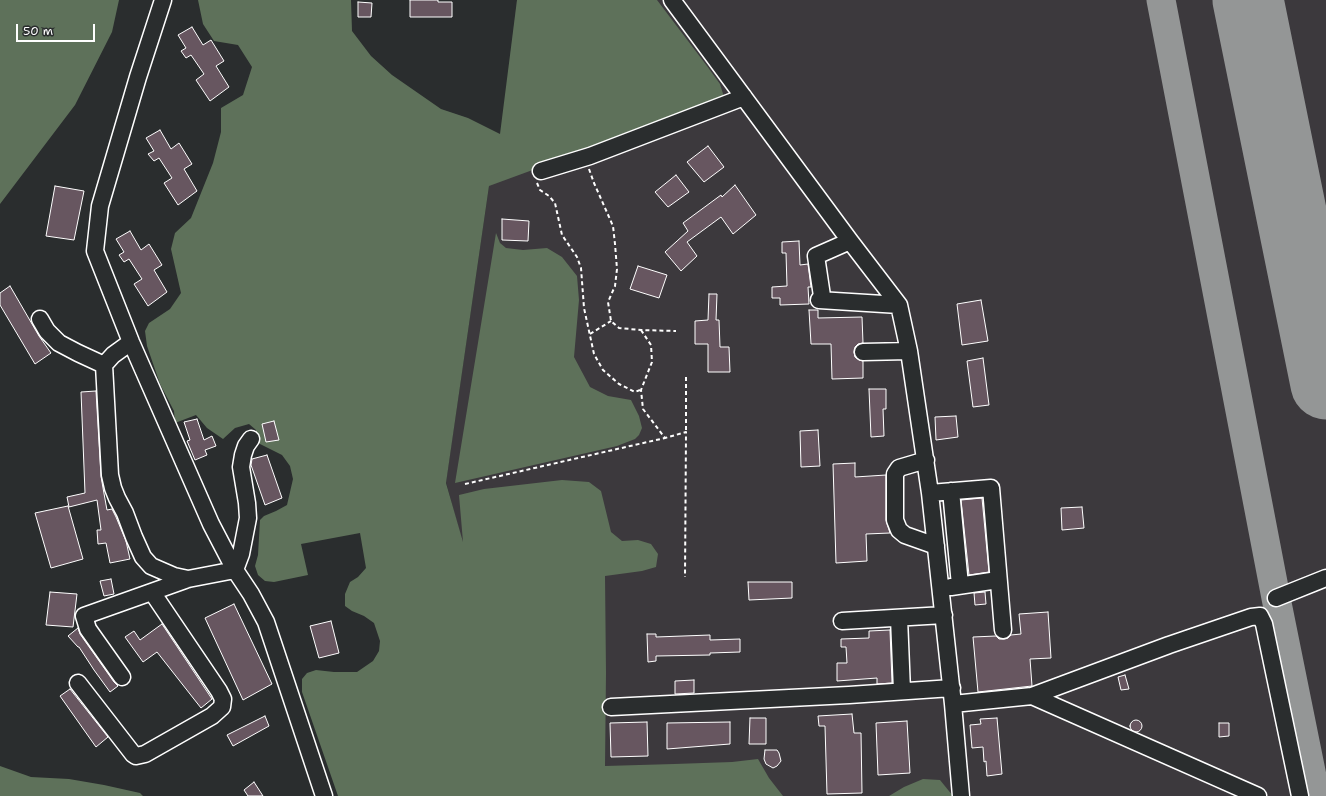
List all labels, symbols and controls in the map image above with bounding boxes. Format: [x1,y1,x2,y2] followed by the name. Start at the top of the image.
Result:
[18,16,97,42] scale bar
[23,23,53,39] text: 50 m

